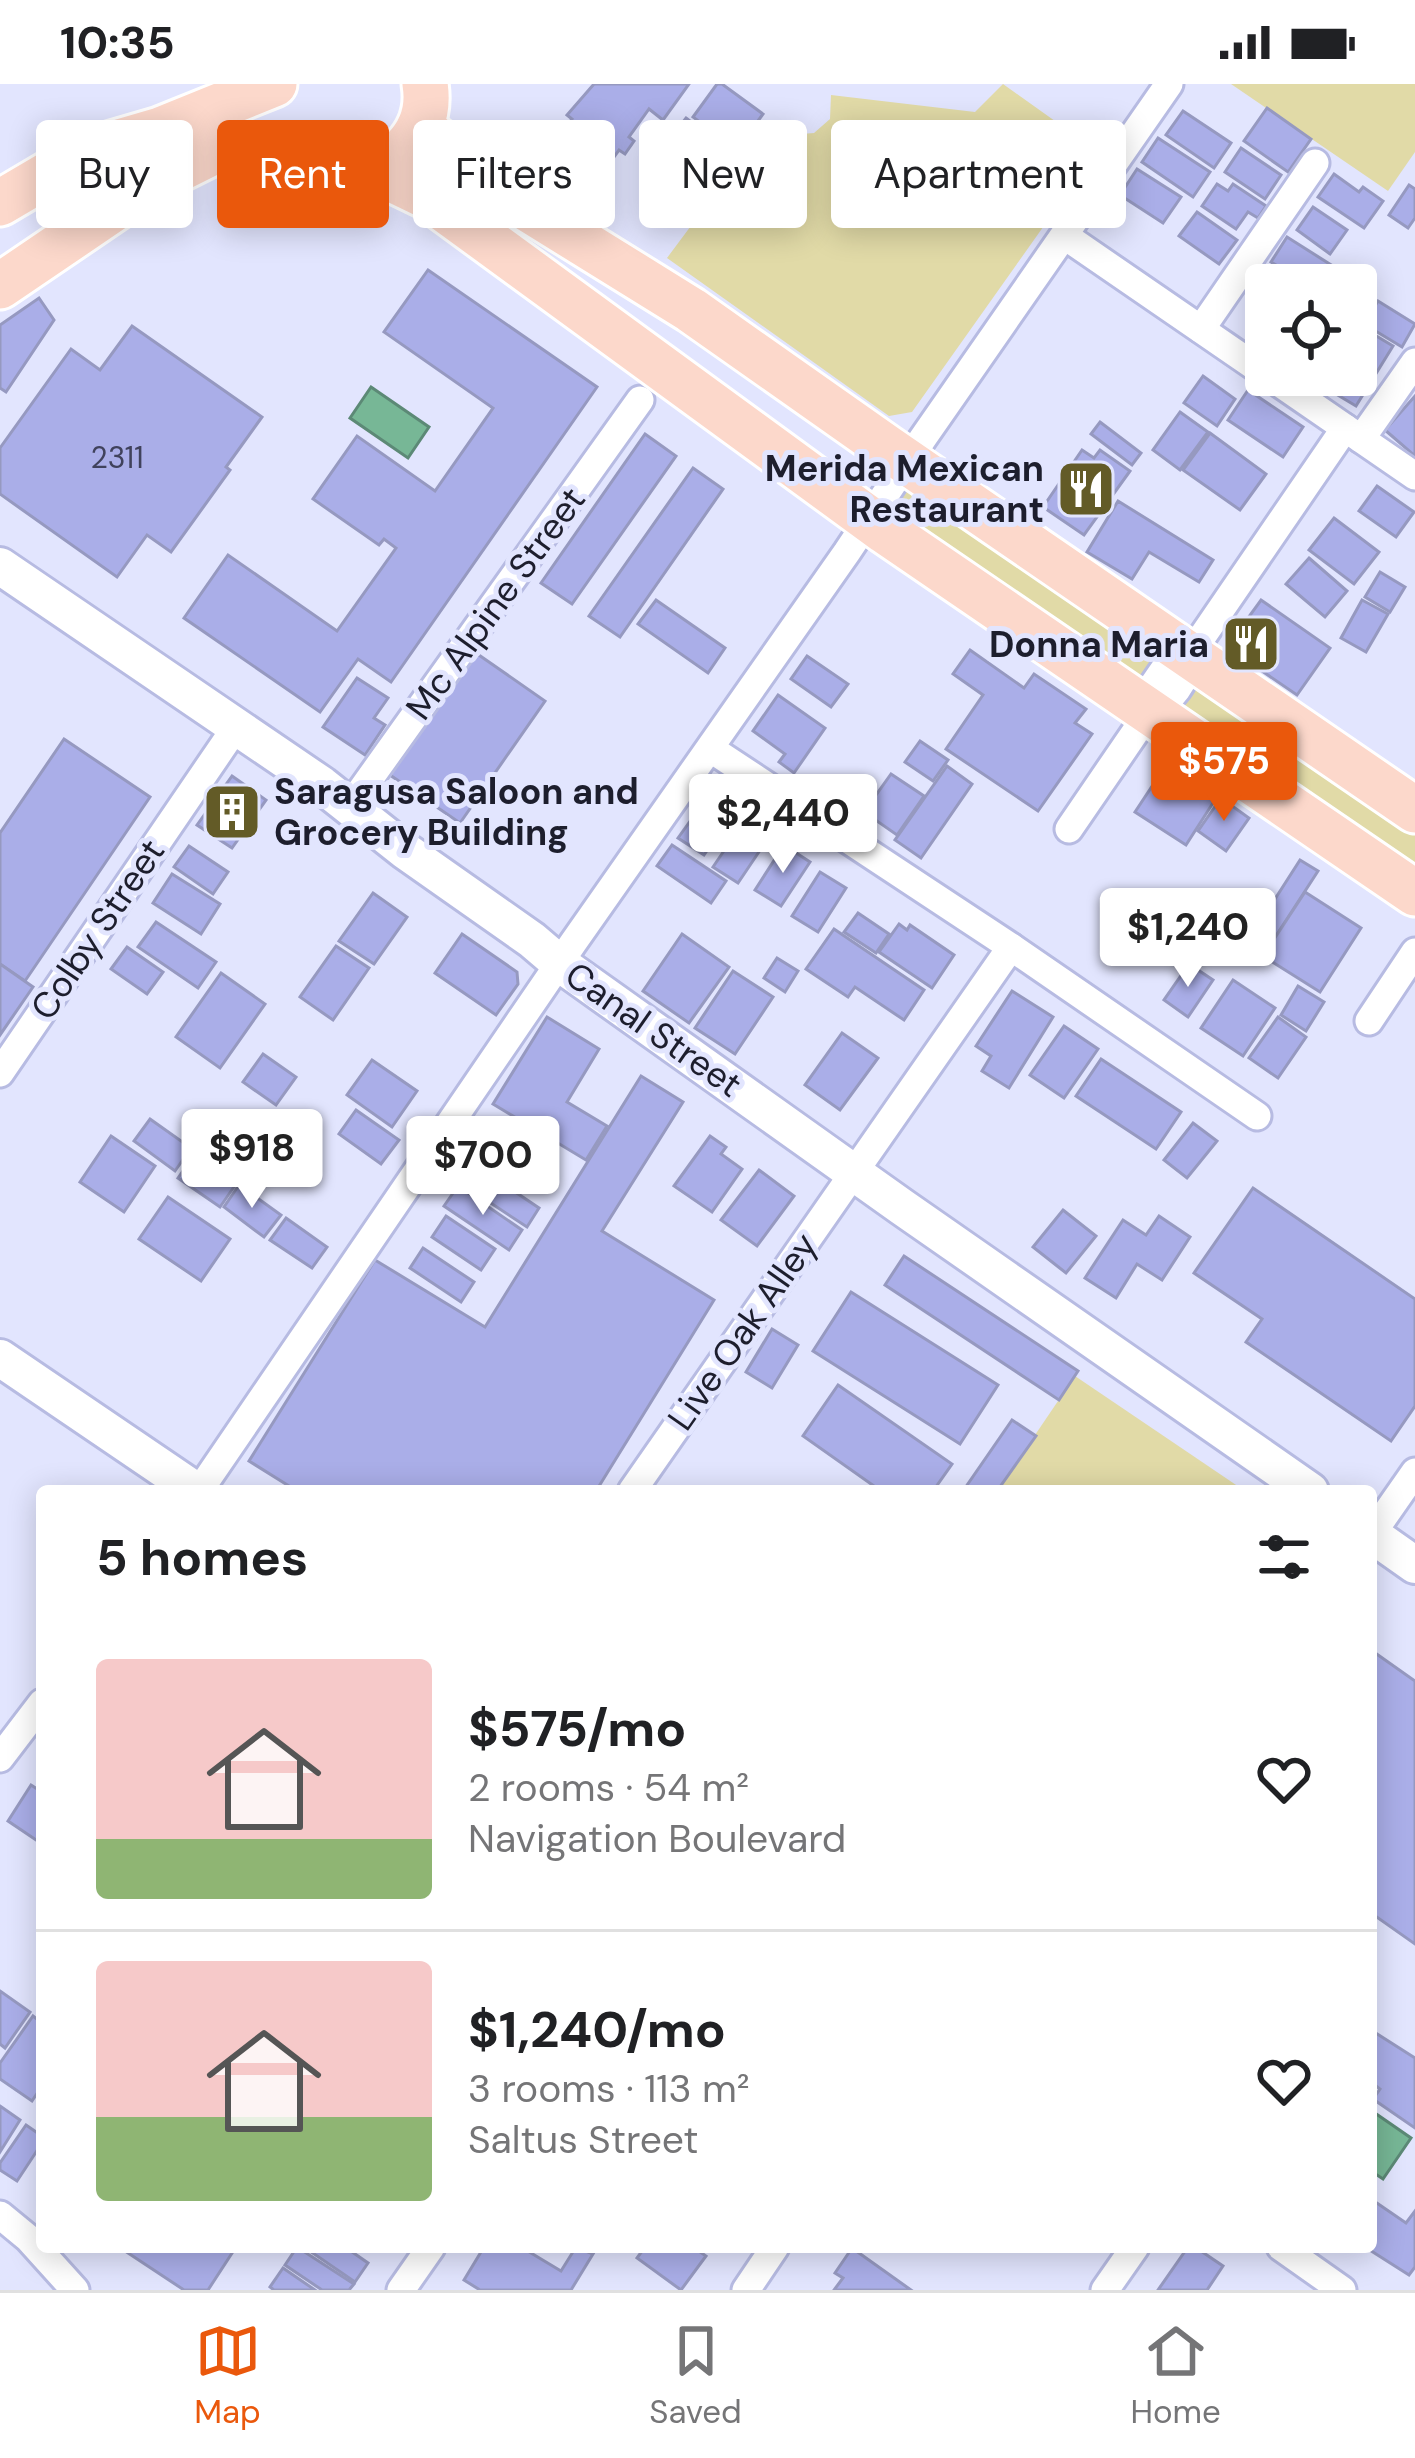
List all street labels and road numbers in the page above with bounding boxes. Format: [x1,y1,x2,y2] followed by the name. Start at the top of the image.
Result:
[395,478,596,729] street label: Mc Alpine Street
[20,830,175,1029] street label: Colby Street
[556,951,751,1108] street label: Canal Street
[657,1223,828,1439] street label: Live Oak Alley

